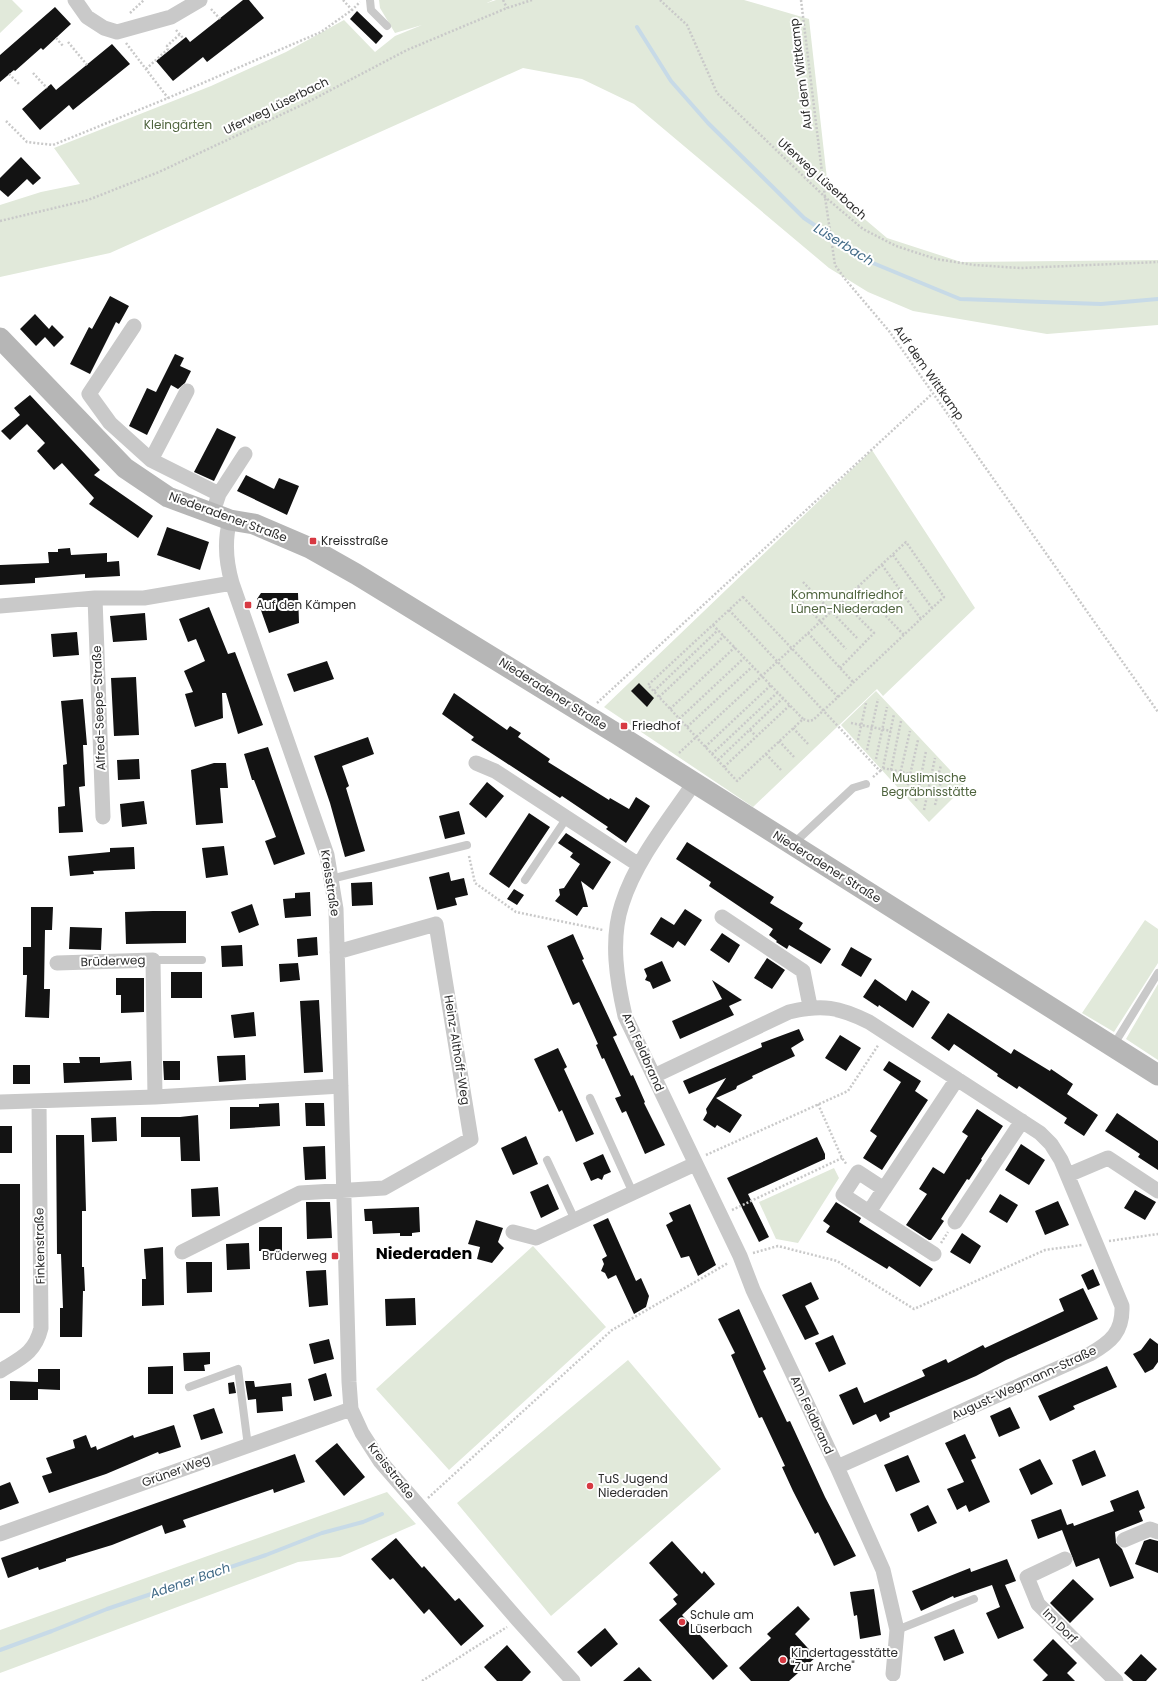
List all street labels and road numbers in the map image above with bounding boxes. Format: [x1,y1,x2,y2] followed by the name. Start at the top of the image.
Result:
[785,17,816,131] street label: Auf dem Wittkamp
[220,73,331,138] street label: Uferweg Lüserbach
[774,134,871,223] street label: Uferweg Lüserbach
[890,322,969,424] street label: Auf dem Wittkamp
[167,487,290,546] street label: Niederadener Straße
[88,645,109,771] street label: Alfred-Seepe-Straße
[496,653,611,734] street label: Niederadener Straße
[770,826,885,907] street label: Niederadener Straße
[317,848,344,917] street label: Kreisstraße
[80,951,146,970] street label: Brüderweg
[440,994,475,1106] street label: Heinz-Althoff-Weg
[618,1010,668,1094] street label: Am Feldbrand
[30,1207,49,1285] street label: Finkenstraße
[949,1341,1099,1424] street label: August-Wegmann-Straße
[787,1373,838,1457] street label: Am Feldbrand
[364,1439,419,1502] street label: Kreisstraße
[139,1450,212,1491] street label: Grüner Weg
[1039,1604,1082,1647] street label: Im Dorf

